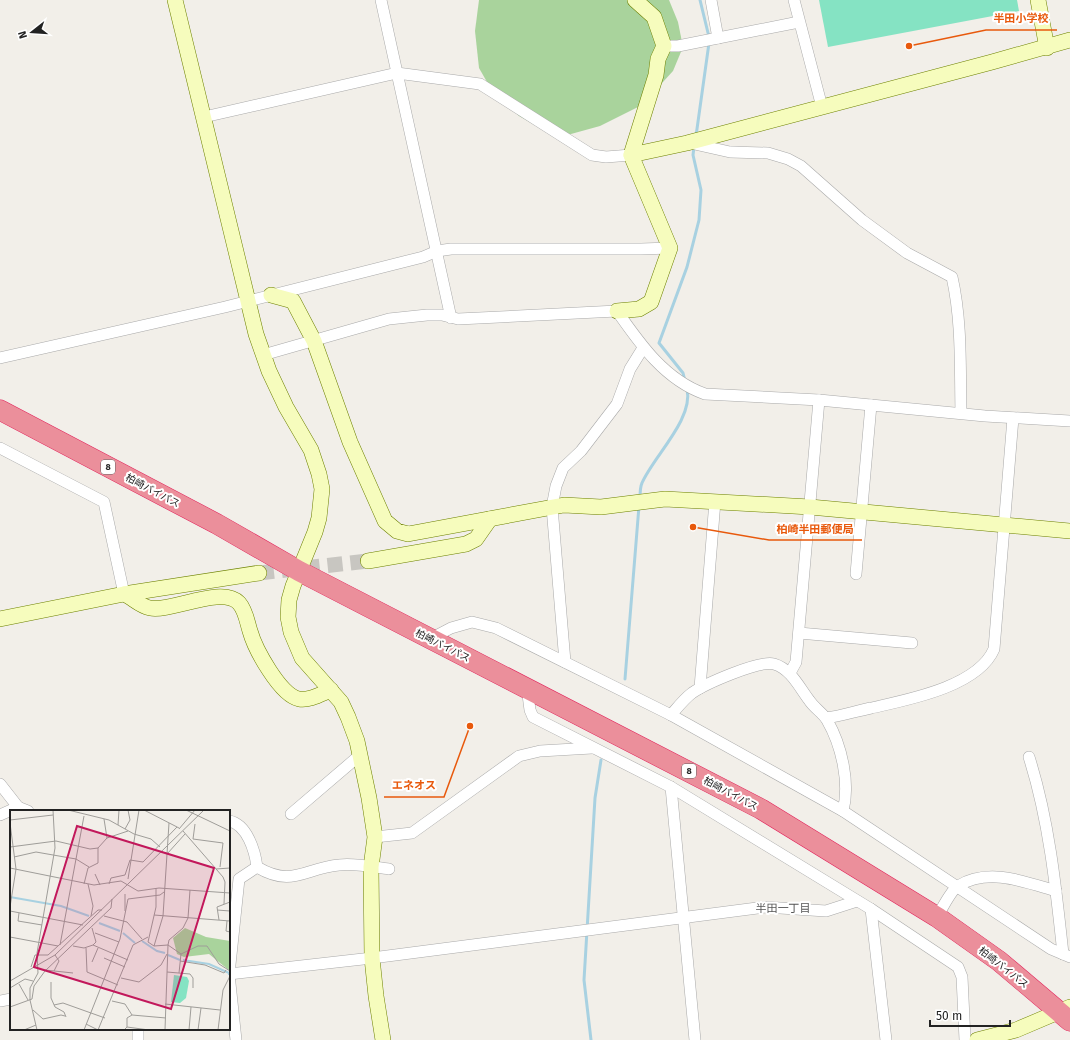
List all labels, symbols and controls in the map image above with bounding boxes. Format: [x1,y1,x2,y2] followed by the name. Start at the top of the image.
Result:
[986,7,1057,30] callout: 半田小学校
[12,12,52,52] north arrow
[994,12,1049,25] text: 半田小学校
[16,29,30,40] text: N
[101,460,115,474] road number: 8
[123,472,182,510] street label: 柏崎バイパス
[769,517,862,540] callout: 柏崎半田郵便局
[777,523,854,536] text: 柏崎半田郵便局
[413,627,472,665] street label: 柏崎バイパス
[682,764,696,778] road number: 8
[384,774,444,797] callout: エネオス
[701,775,760,813] street label: 柏崎バイパス
[392,779,436,792] text: エネオス
[10,810,230,1030] inset map
[756,902,811,915] district label: 半田一丁目
[976,945,1031,991] street label: 柏崎バイパス
[930,1002,1010,1028] scale bar
[936,1009,962,1023] text: 50 m

